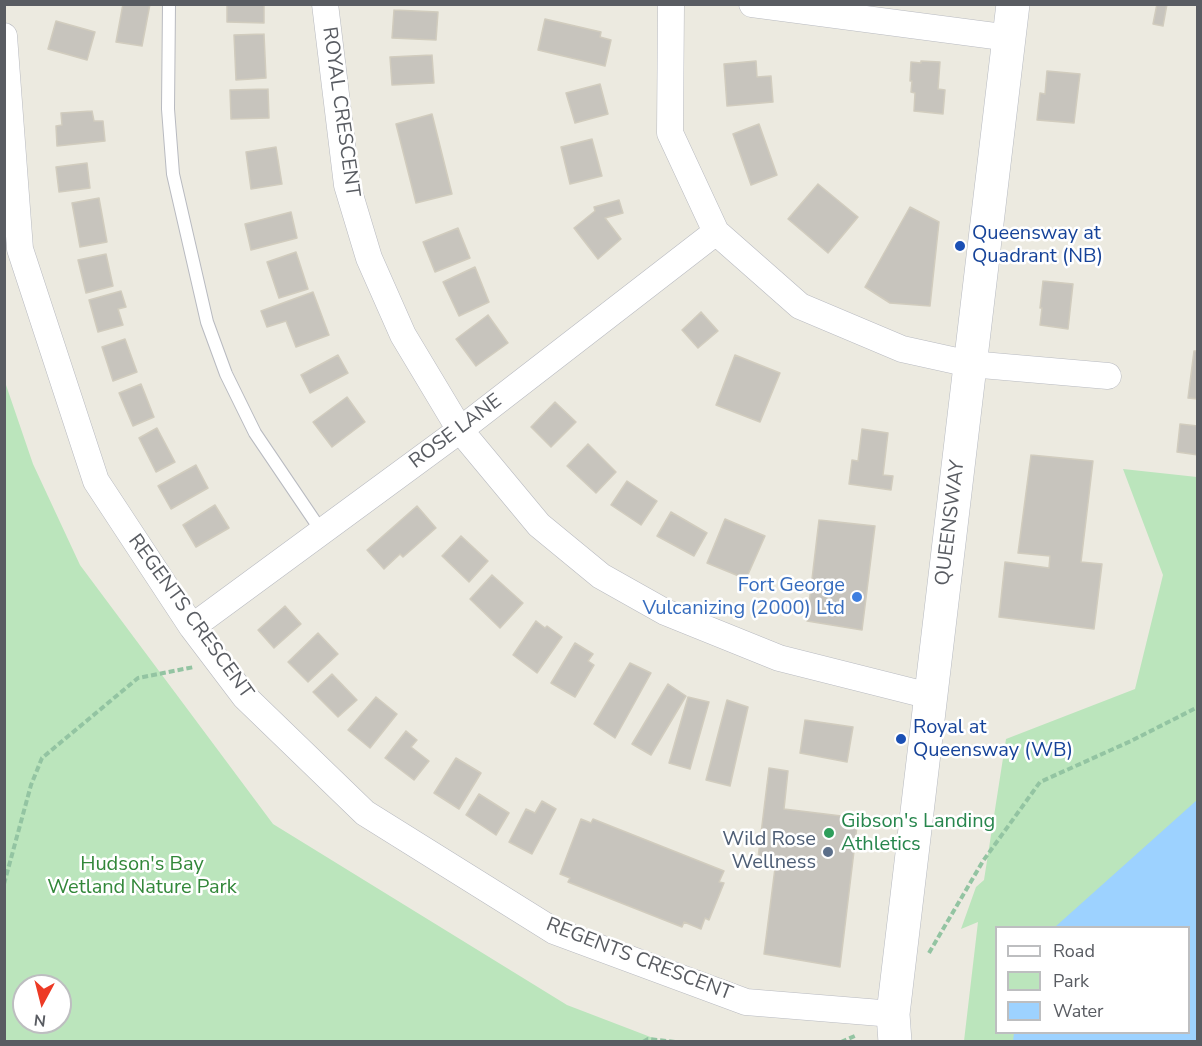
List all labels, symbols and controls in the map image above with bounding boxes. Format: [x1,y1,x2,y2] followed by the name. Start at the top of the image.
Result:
[316,25,364,199] street label: ROYAL CRESCENT
[972,222,1103,269] place label: Queensway at Quadrant (NB)
[953,239,967,253] marker: Queensway at Quadrant (NB)
[405,390,507,474] street label: ROSE LANE
[931,459,971,587] street label: QUEENSWAY
[122,530,258,704] street label: REGENTS CRESCENT
[643,574,845,621] place label: Fort George Vulcanizing (2000) Ltd
[850,590,864,604] marker: Fort George Vulcanizing (2000) Ltd
[913,716,1073,763] place label: Royal at Queensway (WB)
[894,732,908,746] marker: Royal at Queensway (WB)
[841,810,995,857] place label: Gibson's Landing Athletics
[822,826,836,840] marker: Gibson's Landing Athletics
[722,828,816,875] place label: Wild Rose Wellness
[821,845,835,859] marker: Wild Rose Wellness
[47,853,237,900] park label: Hudson's Bay Wetland Nature Park
[543,913,735,1007] street label: REGENTS CRESCENT
[995,926,1190,1034] legend
[1053,939,1095,963] text: Road
[1053,969,1089,993] text: Park
[12,974,72,1034] north arrow
[1053,999,1104,1023] text: Water
[33,1008,47,1032] text: N

